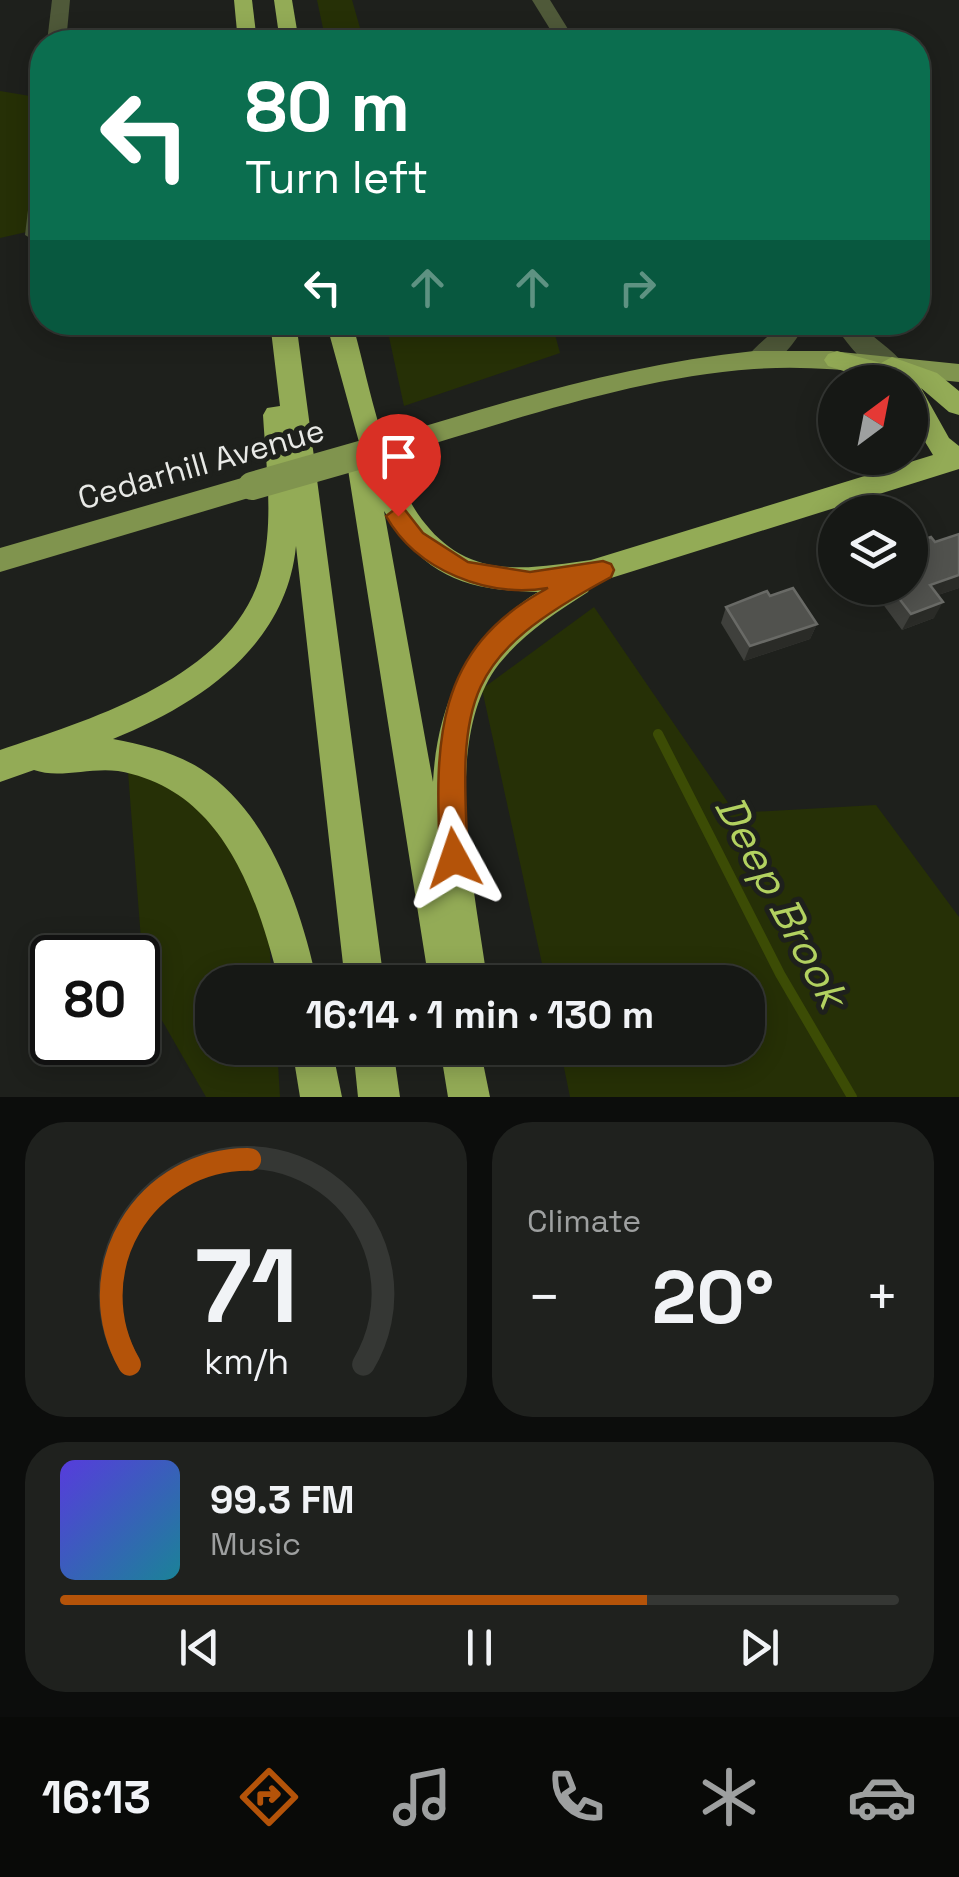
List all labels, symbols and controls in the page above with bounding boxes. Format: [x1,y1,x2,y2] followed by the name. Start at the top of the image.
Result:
[245,62,410,151] text: 80 m
[80,70,210,200] icon: left
[245,149,428,206] text: Turn left
[295,260,350,315] icon: left
[400,260,455,315] icon: ahead
[505,260,560,315] icon: ahead
[610,260,665,315] icon: right
[818,365,928,475] north arrow
[818,365,928,605] map controls
[73,410,329,518] street label: Cedarhill Avenue
[356,414,441,517] pin
[371,429,426,484] icon: arrive
[818,495,928,605] button: layers
[704,786,862,1020] water label: Deep Brook
[402,806,506,910] position arrow
[30,935,160,1065] speed limit sign: 80
[306,991,654,1039] text: 16:14 · 1 min · 130 m
[527,1201,641,1241] text: Climate
[194,1220,298,1352] text: 71
[652,1249,774,1345] text: 20°
[527,1262,561,1332] text: −
[865,1262,899,1332] text: +
[203,1339,289,1384] text: km/h
[210,1476,354,1524] text: 99.3 FM
[210,1524,301,1564] text: Music
[172,1620,227,1675] icon: previous
[452,1620,507,1675] icon: pause
[732,1620,787,1675] icon: next
[234,1762,304,1832] icon: directions
[387,1762,457,1832] icon: music
[541,1762,611,1832] icon: phone
[694,1762,764,1832] icon: climate
[847,1762,917,1832] icon: car
[42,1769,151,1826] text: 16:13

